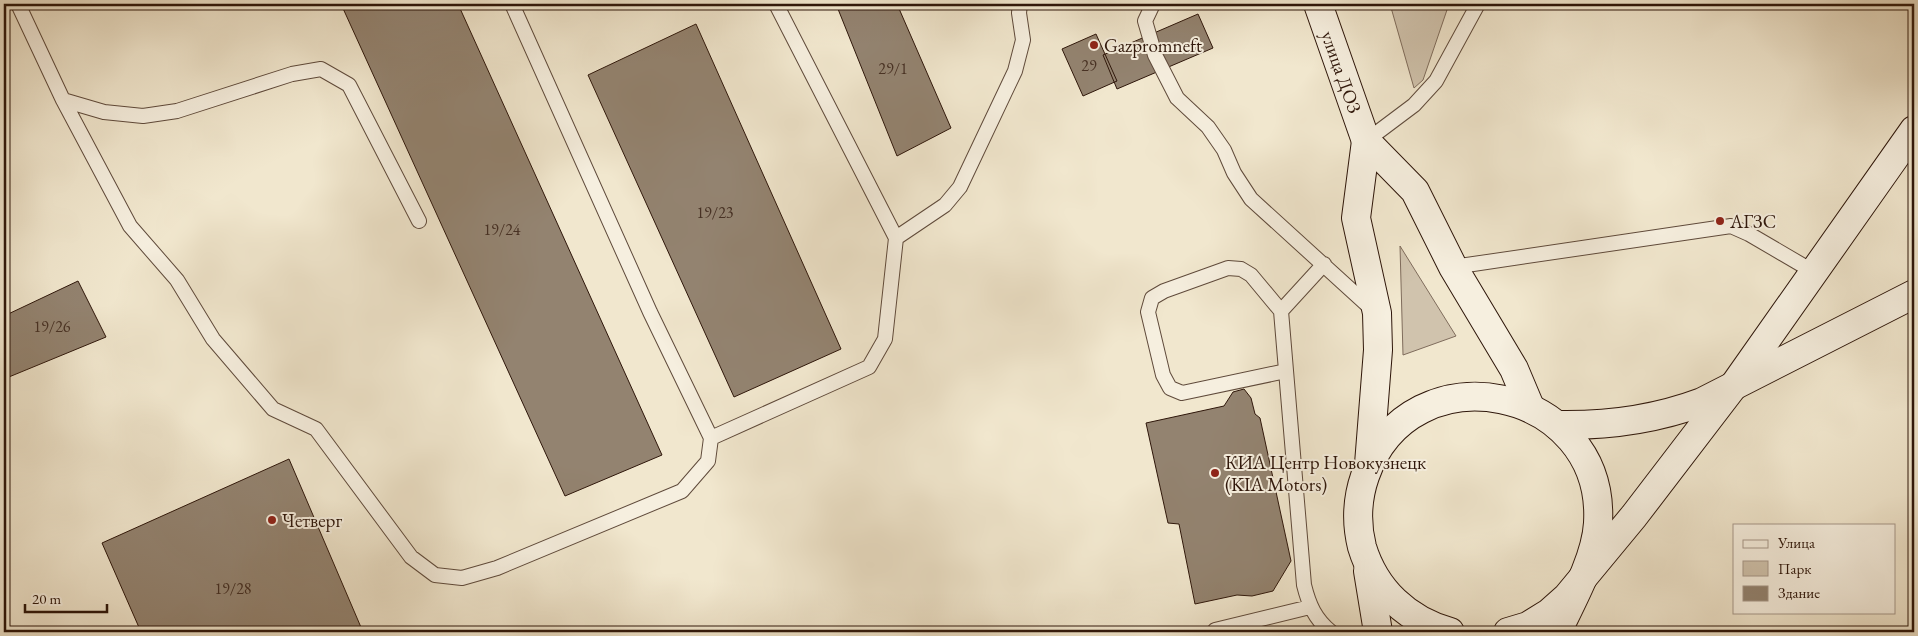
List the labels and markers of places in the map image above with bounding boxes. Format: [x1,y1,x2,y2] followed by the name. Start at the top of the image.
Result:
[1104,33,1202,58] place label: Gazpromneft
[1088,39,1100,51] marker: Gazpromneft
[1729,209,1776,234] place label: АГЗС
[1714,215,1726,227] marker: АГЗС
[1225,450,1426,497] place label: КИА Центр Новокузнецк (KIA Motors)
[1209,467,1221,479] marker: КИА Центр Новокузнецк (KIA Motors)
[282,508,342,533] place label: Четверг
[266,514,278,526] marker: Четверг

